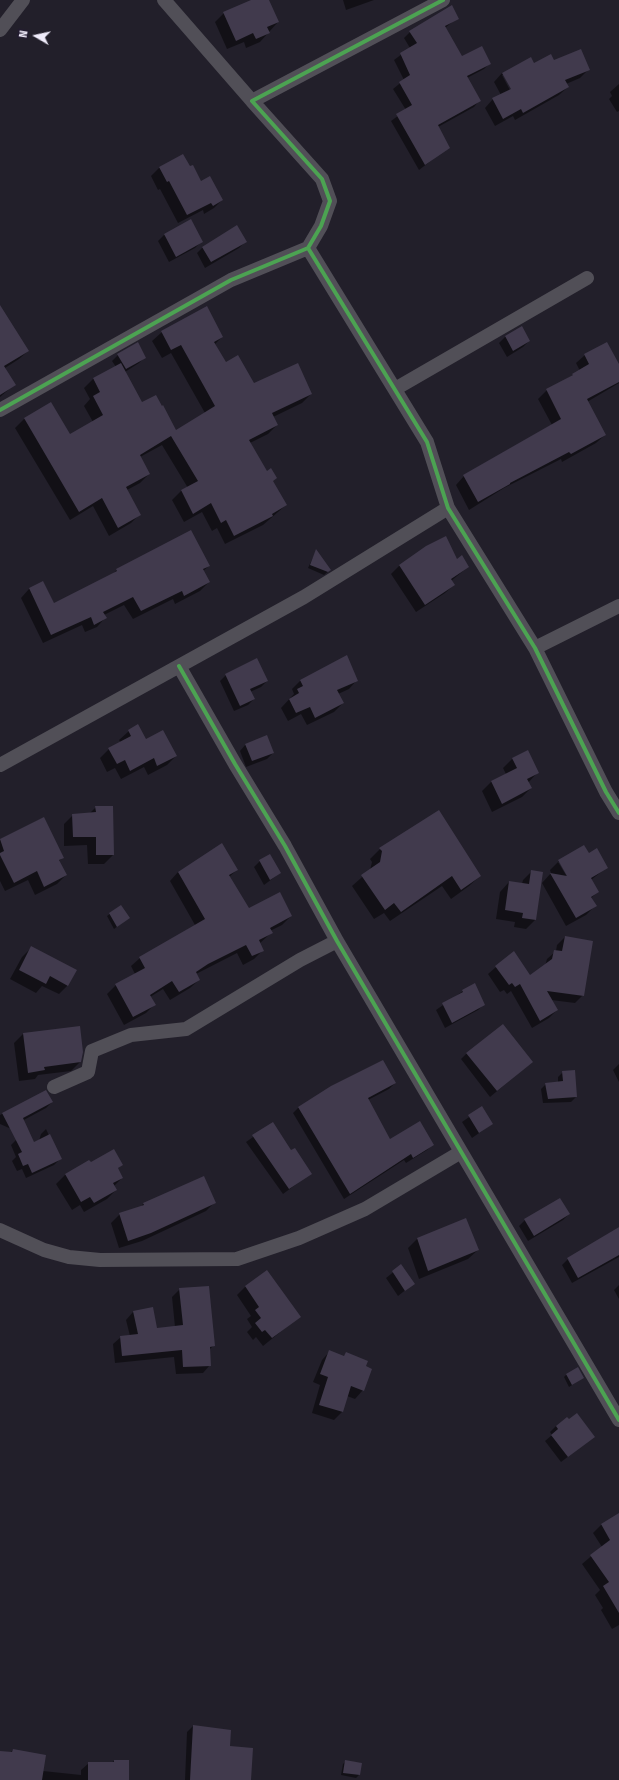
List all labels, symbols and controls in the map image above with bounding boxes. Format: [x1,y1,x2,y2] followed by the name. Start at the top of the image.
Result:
[16,16,56,56] north arrow
[17,29,31,39] text: N

